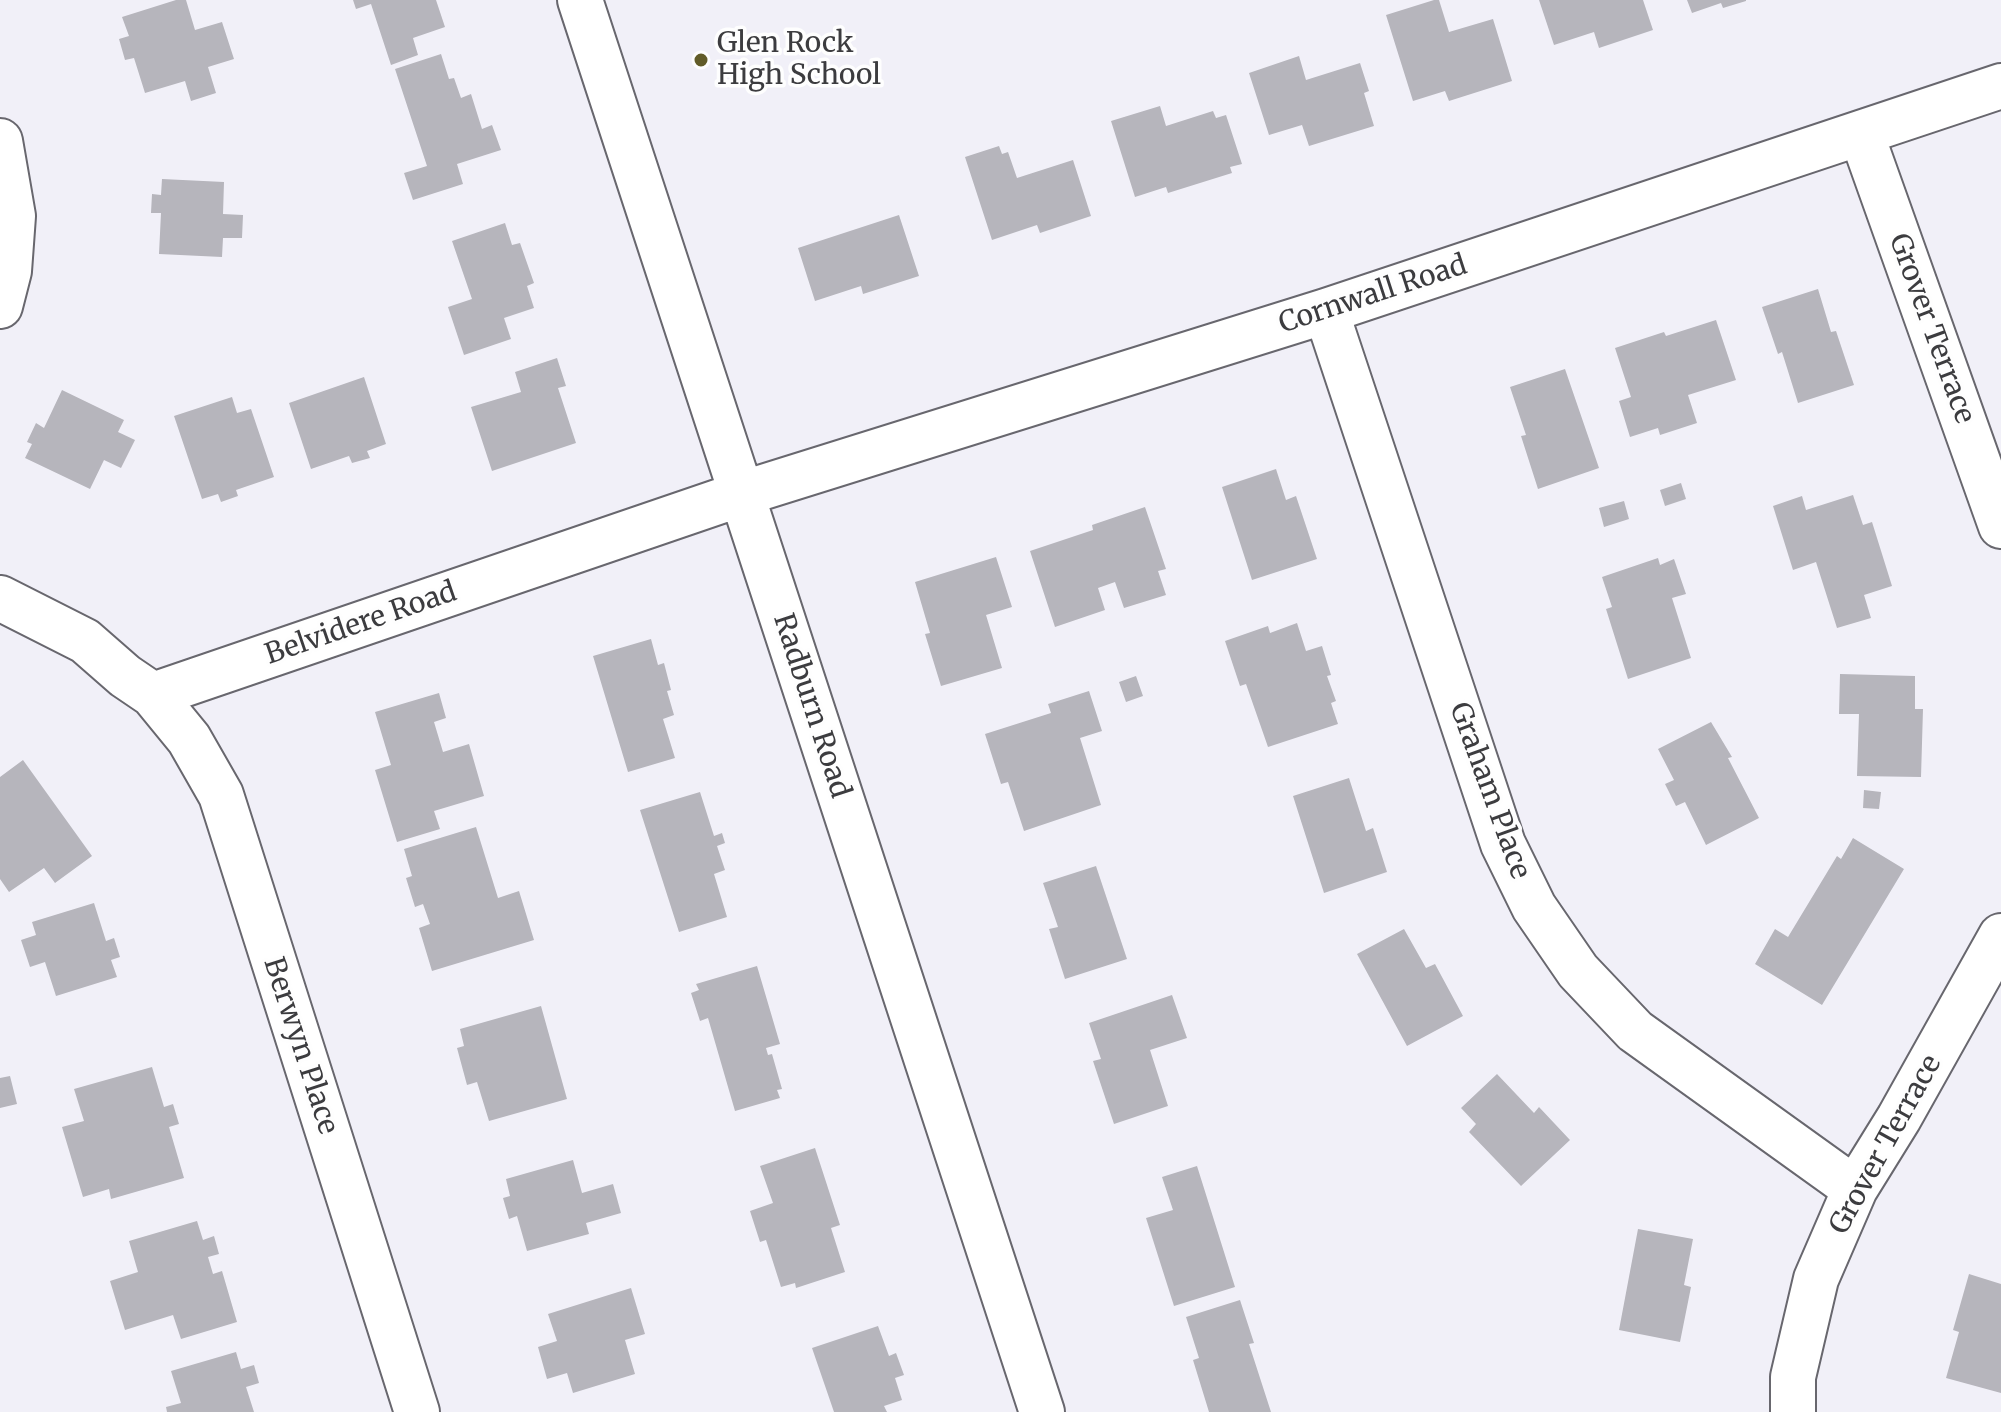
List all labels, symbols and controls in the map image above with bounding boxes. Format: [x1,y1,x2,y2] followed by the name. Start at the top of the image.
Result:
[717,27,881,93] place label: Glen Rock High School
[692,51,710,69] marker: Glen Rock High School
[1881,230,1981,428] street label: Grover Terrace
[1275,249,1471,341] street label: Cornwall Road
[261,576,461,672] street label: Belvidere Road
[765,610,857,802] street label: Radburn Road
[1442,698,1536,884] street label: Graham Place
[256,953,344,1139] street label: Berwyn Place
[1823,1050,1949,1240] street label: Grover Terrace

